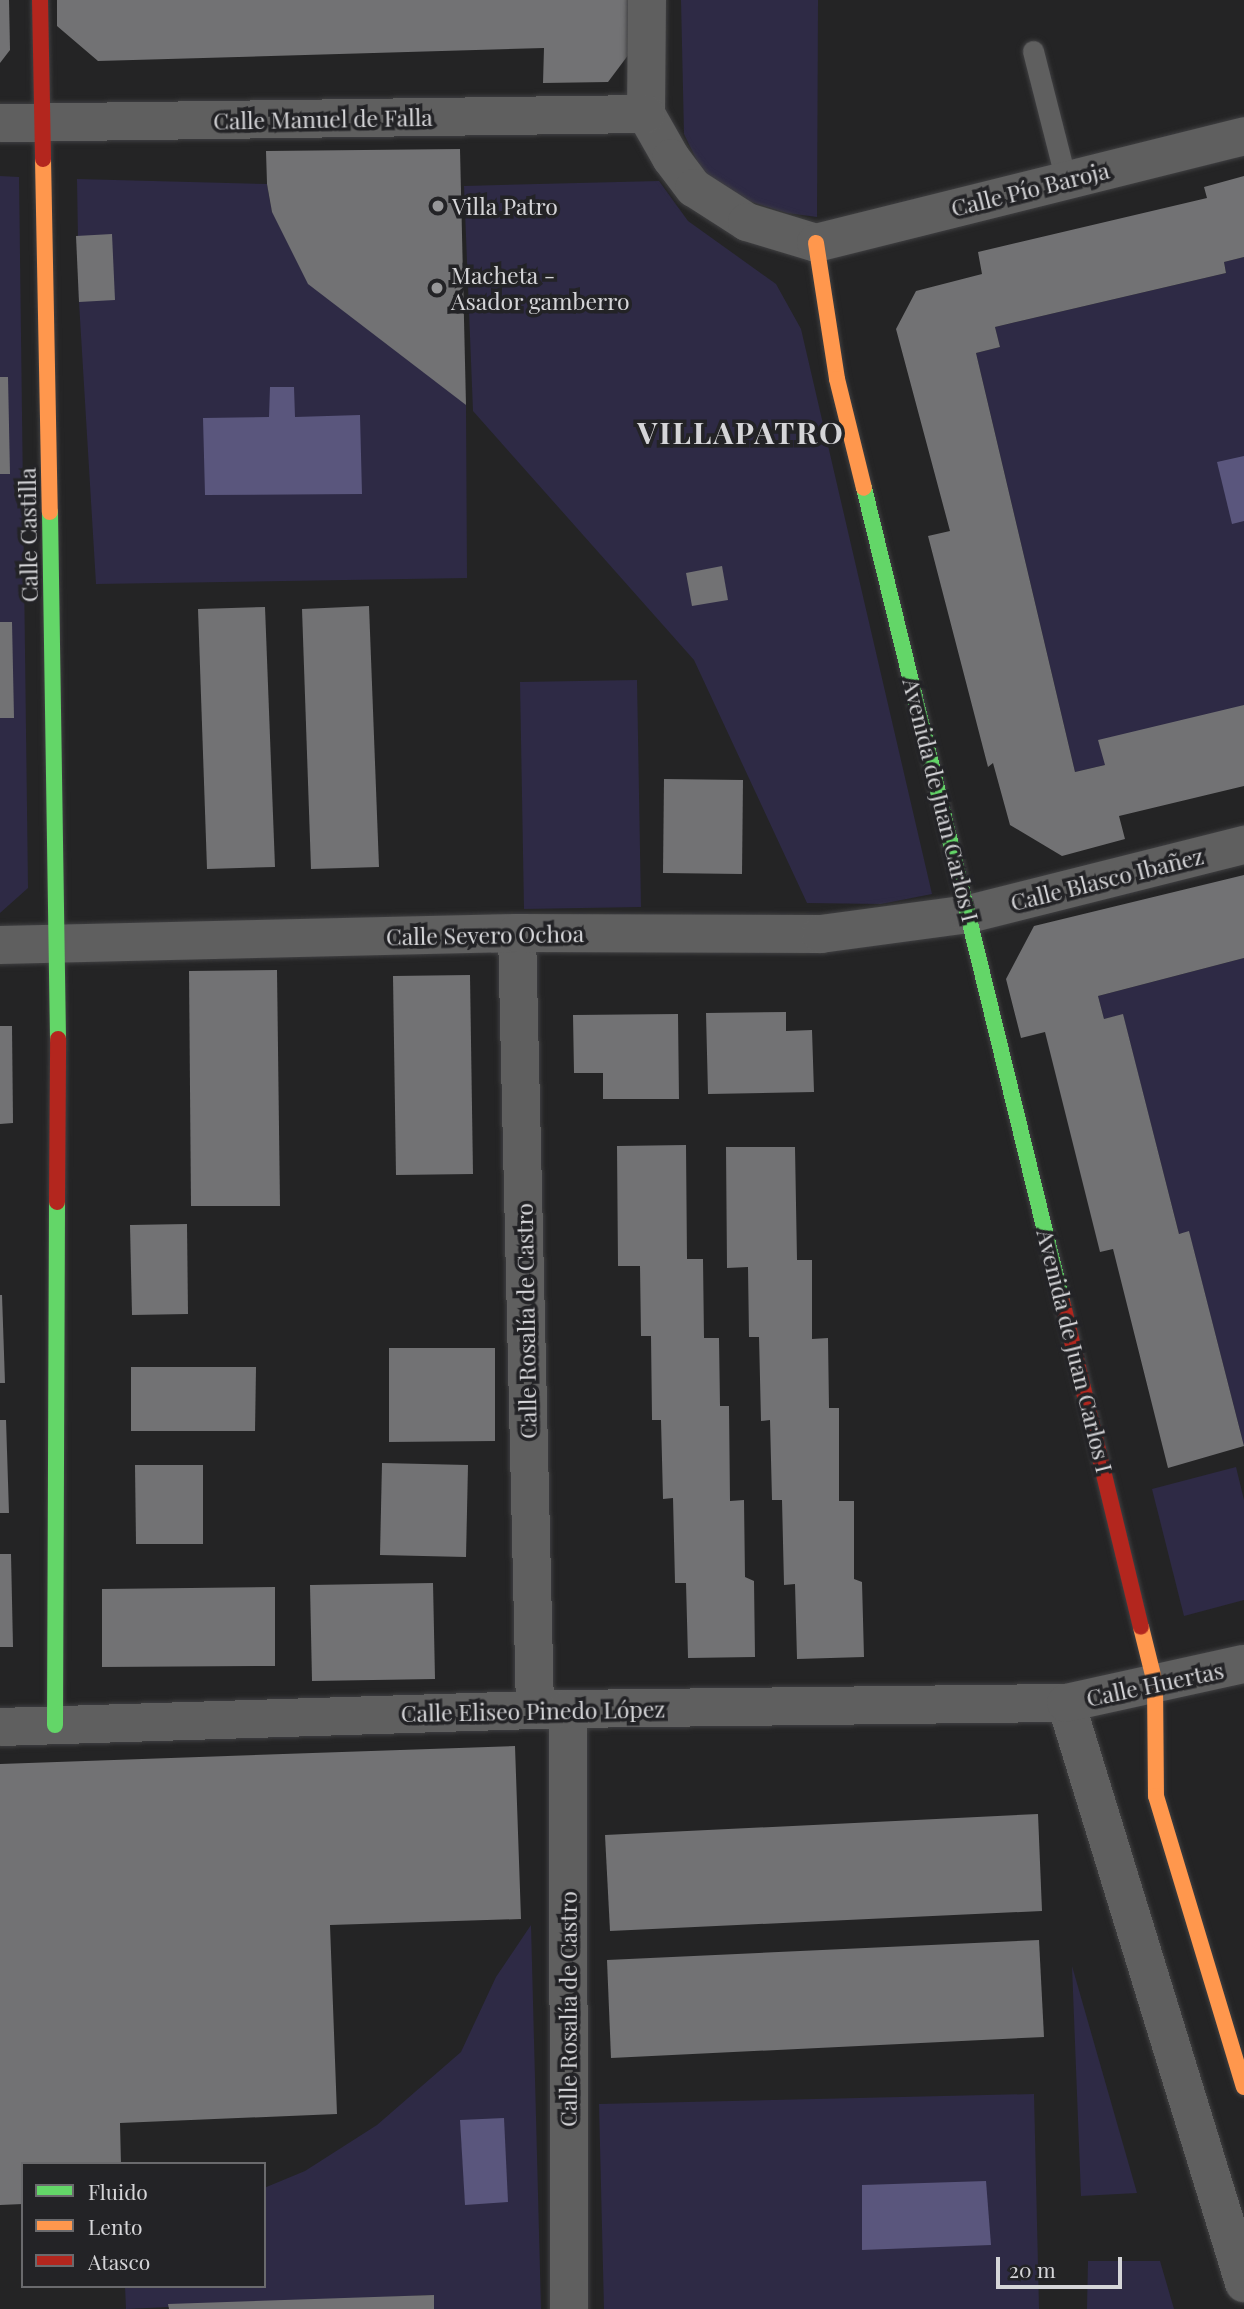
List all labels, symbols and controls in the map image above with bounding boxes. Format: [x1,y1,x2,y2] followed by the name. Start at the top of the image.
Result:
[213,103,433,135] street label: Calle Manuel de Falla
[948,156,1112,222] street label: Calle Pío Baroja
[452,192,558,220] place label: Villa Patro
[430,198,446,214] marker: Villa Patro
[451,261,630,315] place label: Macheta - Asador gamberro
[429,280,445,296] marker: Macheta - Asador gamberro
[639,414,843,450] district label: VILLAPATRO
[13,467,43,603] street label: Calle Castilla
[897,675,985,925] street label: Avenida de Juan Carlos I
[1008,842,1206,916] street label: Calle Blasco Ibañez
[386,919,584,951] street label: Calle Severo Ochoa
[510,1203,542,1439] street label: Calle Rosalía de Castro
[1031,1226,1119,1476] street label: Avenida de Juan Carlos I
[1084,1656,1226,1712] street label: Calle Huertas
[401,1695,665,1727] street label: Calle Eliseo Pinedo López
[554,1891,582,2127] street label: Calle Rosalía de Castro
[21,2162,266,2288] legend
[88,2177,148,2205] text: Fluido
[88,2212,142,2240] text: Lento
[999,2242,1125,2286] scale bar
[88,2247,150,2275] text: Atasco
[1009,2255,1056,2283] text: 20 m

